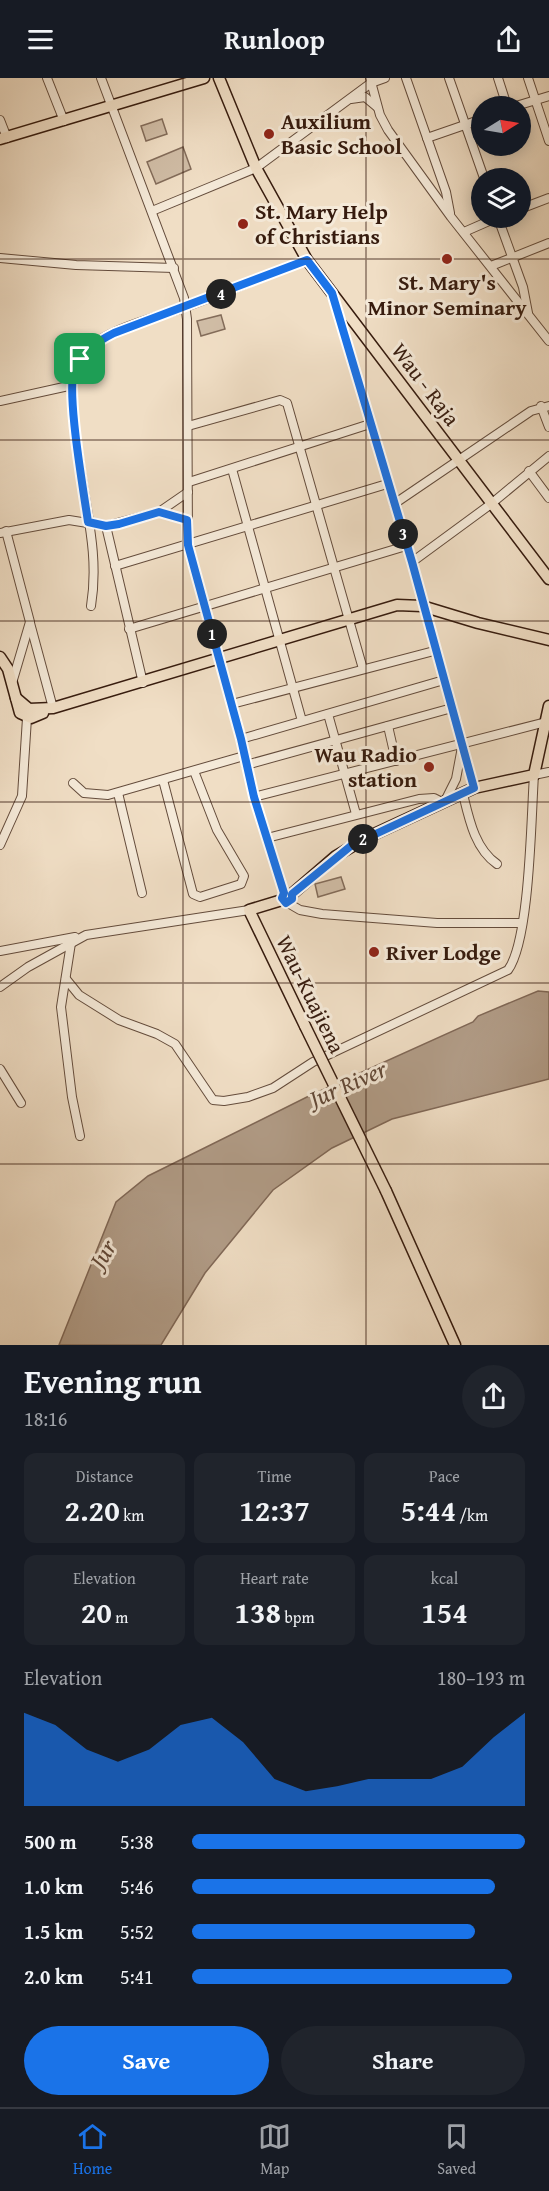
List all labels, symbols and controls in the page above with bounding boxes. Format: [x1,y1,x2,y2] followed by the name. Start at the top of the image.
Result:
[224,19,325,59] text: Runloop
[24,23,57,56] icon: menu
[492,23,525,56] icon: share
[471,96,531,156] north arrow
[471,96,531,228] map controls
[281,105,402,162] place label: Auxilium Basic School
[262,127,276,141] marker: Auxilium Basic School
[471,168,531,228] button: layers
[255,195,388,252] place label: St. Mary Help of Christians
[236,217,250,231] marker: St. Mary Help of Christians
[440,252,454,266] marker: St. Mary's Minor Seminary
[367,266,527,323] place label: St. Mary's Minor Seminary
[206,279,236,309] pin: 4
[217,282,225,306] text: 4
[54,333,105,384] pin
[384,336,468,433] street label: Wau - Raja
[63,342,96,375] icon: arrive
[388,519,418,549] pin: 3
[399,522,407,546] text: 3
[197,619,227,649] pin: 1
[208,622,216,646] text: 1
[314,738,417,795] place label: Wau Radio station
[422,760,436,774] marker: Wau Radio station
[348,824,378,854] pin: 2
[359,827,367,851] text: 2
[269,929,354,1059] street label: Wau-Kuajiena
[386,936,501,968] place label: River Lodge
[367,945,381,959] marker: River Lodge
[300,1051,393,1118] water label: Jur River
[78,1232,125,1278] water label: Jur
[24,1357,201,1405] text: Evening run
[462,1365,525,1428] button: share
[24,1404,67,1433] text: 18:16
[76,1464,133,1488] text: Distance
[257,1464,292,1488] text: Time
[429,1464,460,1488] text: Pace
[65,1488,120,1532] text: 2.20
[239,1488,310,1532] text: 12:37
[401,1488,456,1532] text: 5:44
[120,1503,144,1527] text: km
[456,1503,488,1527] text: /km
[73,1566,136,1590] text: Elevation
[240,1566,309,1590] text: Heart rate
[431,1566,458,1590] text: kcal
[81,1590,112,1634] text: 20
[234,1590,281,1634] text: 138
[421,1590,468,1634] text: 154
[112,1605,128,1629] text: m
[281,1605,315,1629] text: bpm
[24,1663,102,1692] text: Elevation
[437,1663,525,1692] text: 180–193 m
[24,1827,77,1856] text: 500 m
[120,1827,154,1856] text: 5:38
[24,1872,83,1901] text: 1.0 km
[120,1872,154,1901] text: 5:46
[24,1917,83,1946] text: 1.5 km
[120,1917,154,1946] text: 5:52
[24,1962,83,1991] text: 2.0 km
[120,1962,154,1991] text: 5:41
[24,2026,269,2095] button: Save
[281,2026,525,2095] button: Share
[73,2120,112,2180] tab: Home
[258,2120,291,2180] tab: Map
[437,2120,476,2180] tab: Saved

